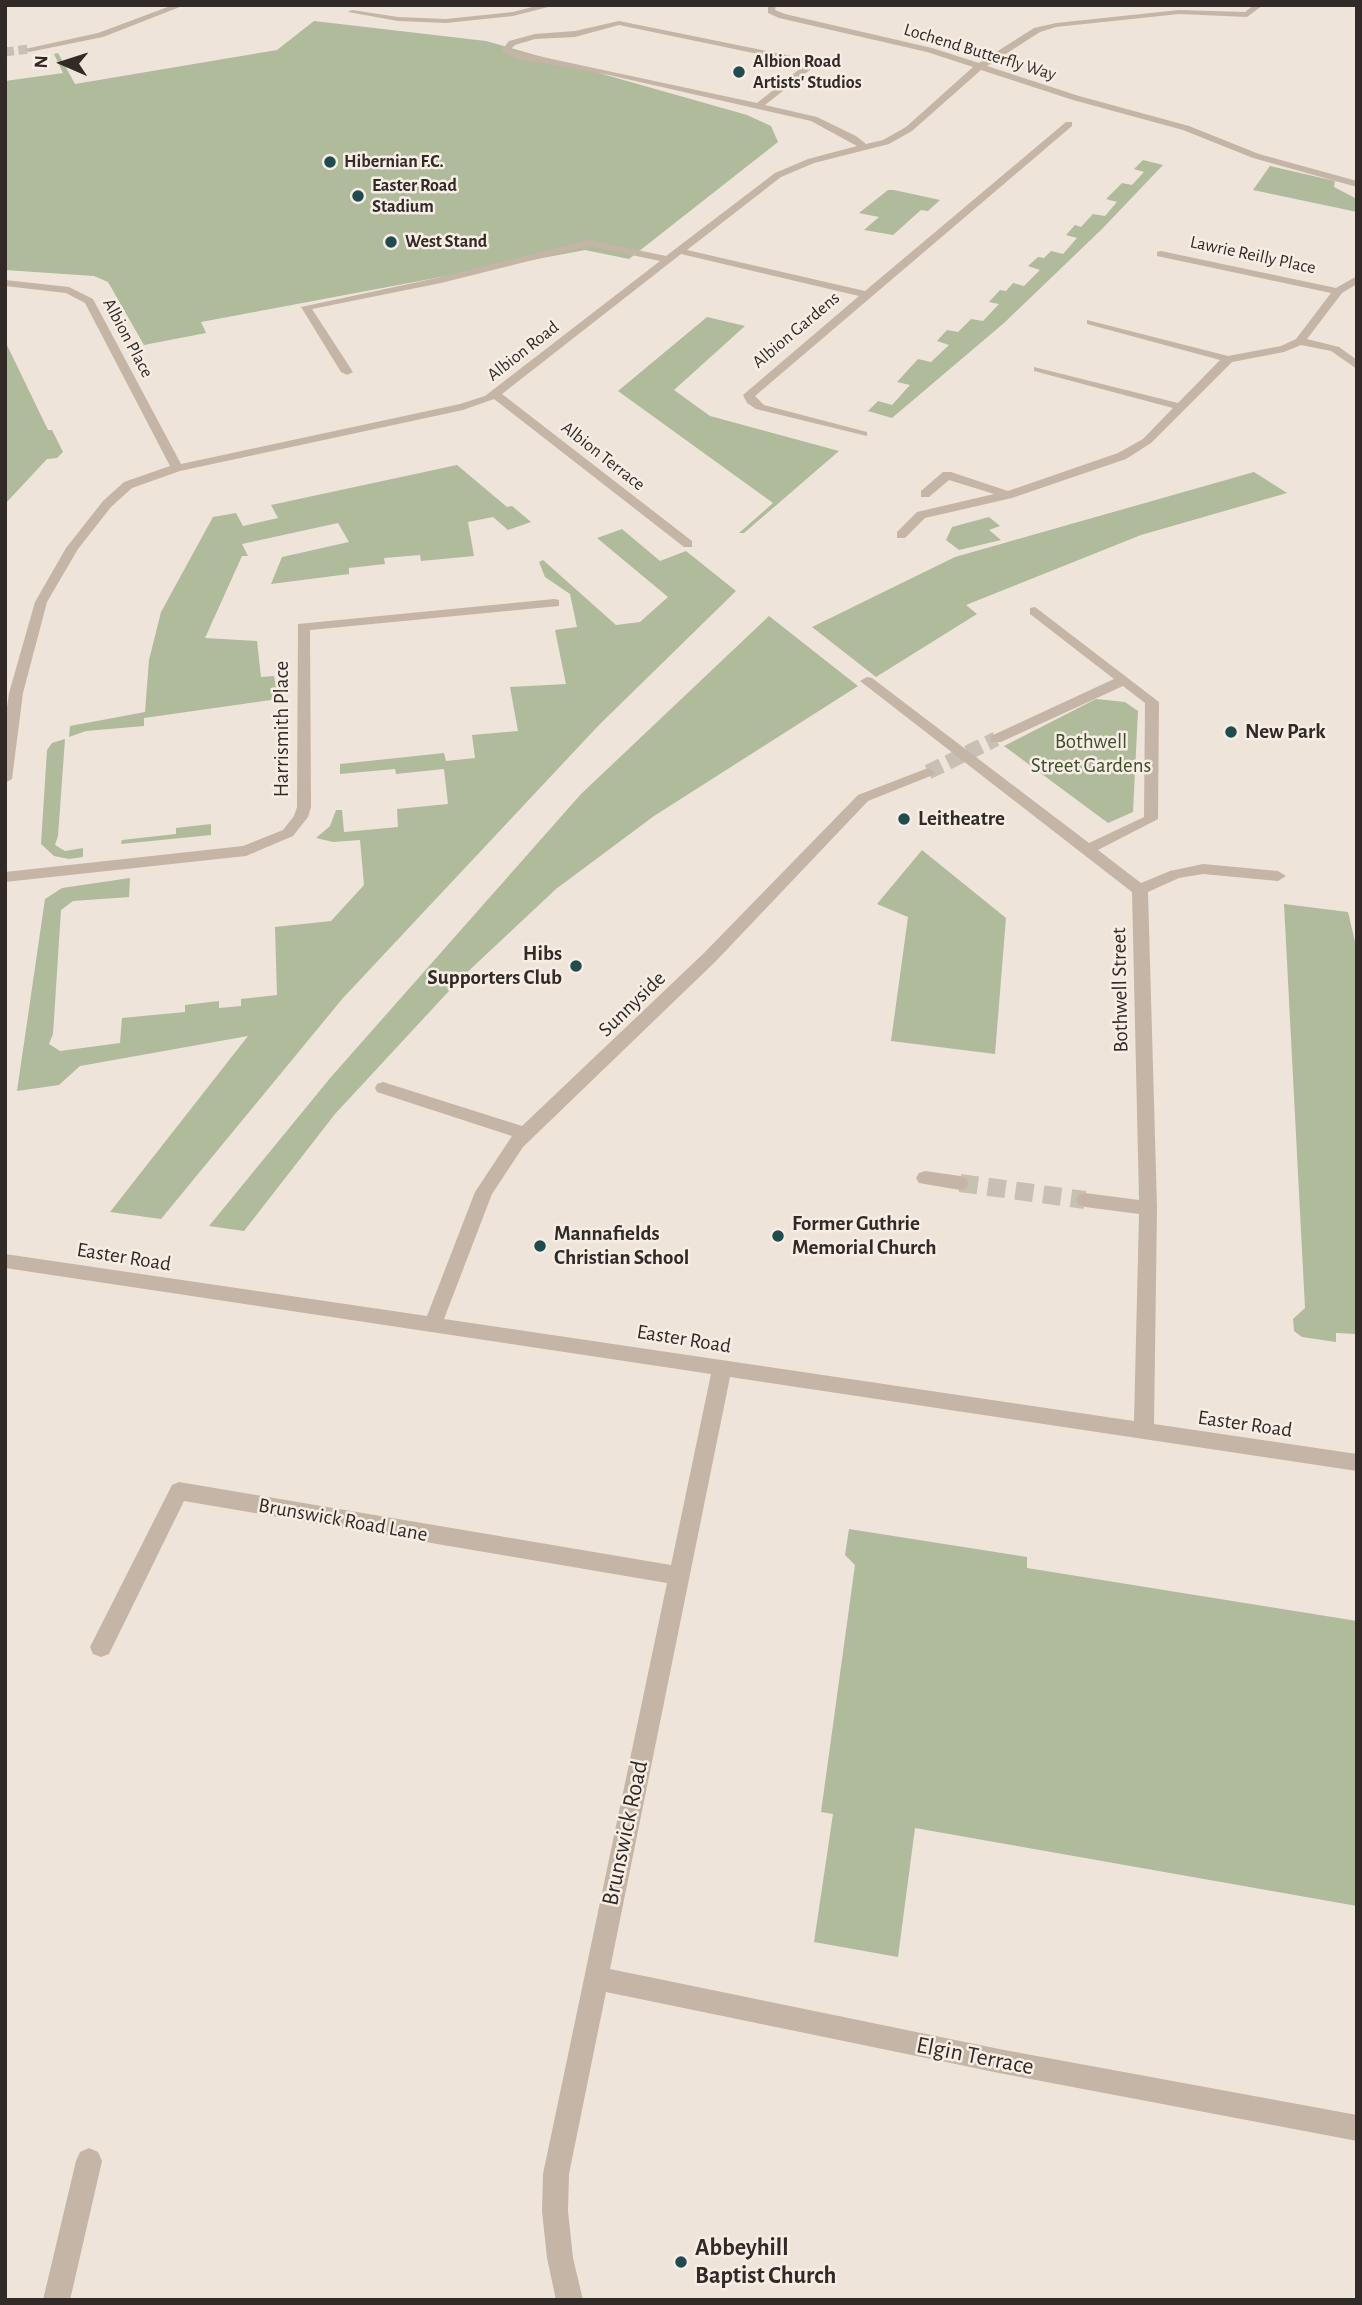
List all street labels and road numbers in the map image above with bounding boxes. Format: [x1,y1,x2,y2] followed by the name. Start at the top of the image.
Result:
[901,19,1059,85] street label: Lochend Butterfly Way
[1188,231,1318,279] street label: Lawrie Reilly Place
[748,287,844,373] street label: Albion Gardens
[98,295,158,381] street label: Albion Place
[483,316,563,386] street label: Albion Road
[557,417,649,495] street label: Albion Terrace
[269,661,295,797] street label: Harrismith Place
[1106,927,1134,1053] street label: Bothwell Street
[593,966,671,1042] street label: Sunnyside
[75,1237,173,1277] street label: Easter Road
[635,1319,733,1359] street label: Easter Road
[1196,1405,1294,1443] street label: Easter Road
[256,1493,430,1547] street label: Brunswick Road Lane
[596,1758,654,1908] street label: Brunswick Road
[914,2030,1036,2082] street label: Elgin Terrace

